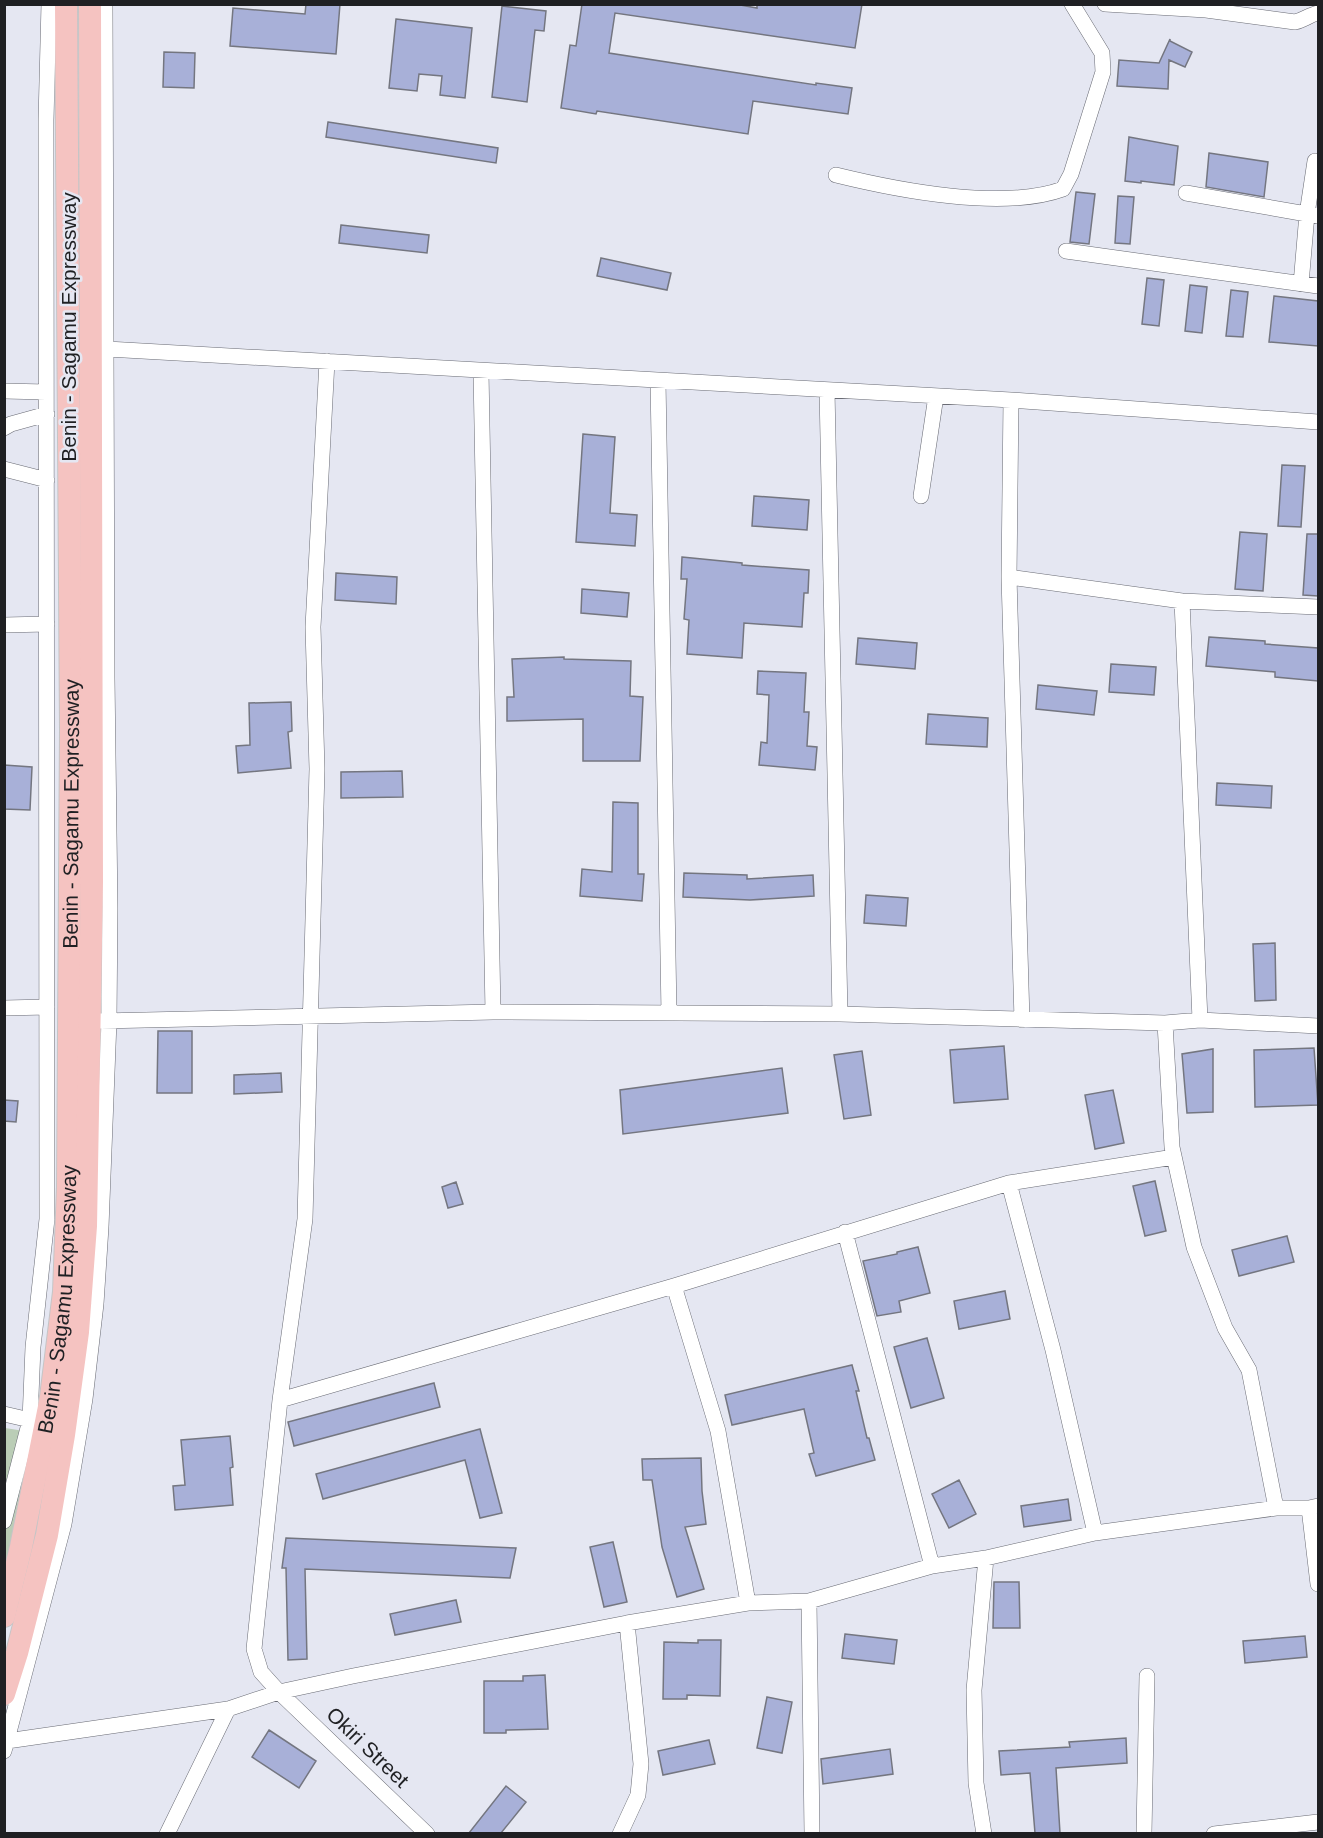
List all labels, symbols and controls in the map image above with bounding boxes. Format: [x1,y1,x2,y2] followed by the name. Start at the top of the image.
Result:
[57,192,80,462] street label: Benin - Sagamu Expressway
[58,678,83,949] street label: Benin - Sagamu Expressway
[32,1164,80,1435] street label: Benin - Sagamu Expressway
[322,1702,414,1792] street label: Okiri Street

